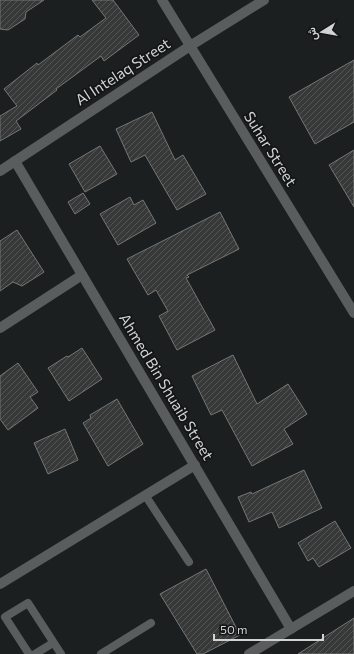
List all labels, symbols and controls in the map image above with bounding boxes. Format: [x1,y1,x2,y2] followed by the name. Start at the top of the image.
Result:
[302,12,342,52] north arrow
[304,26,320,42] text: ش
[72,34,173,109] street label: Al Intelaq Street
[241,108,301,189] street label: Suhar Street
[116,310,218,463] street label: Ahmed Bin Shuaib Street
[214,616,323,642] scale bar
[220,622,248,636] text: 50 m

